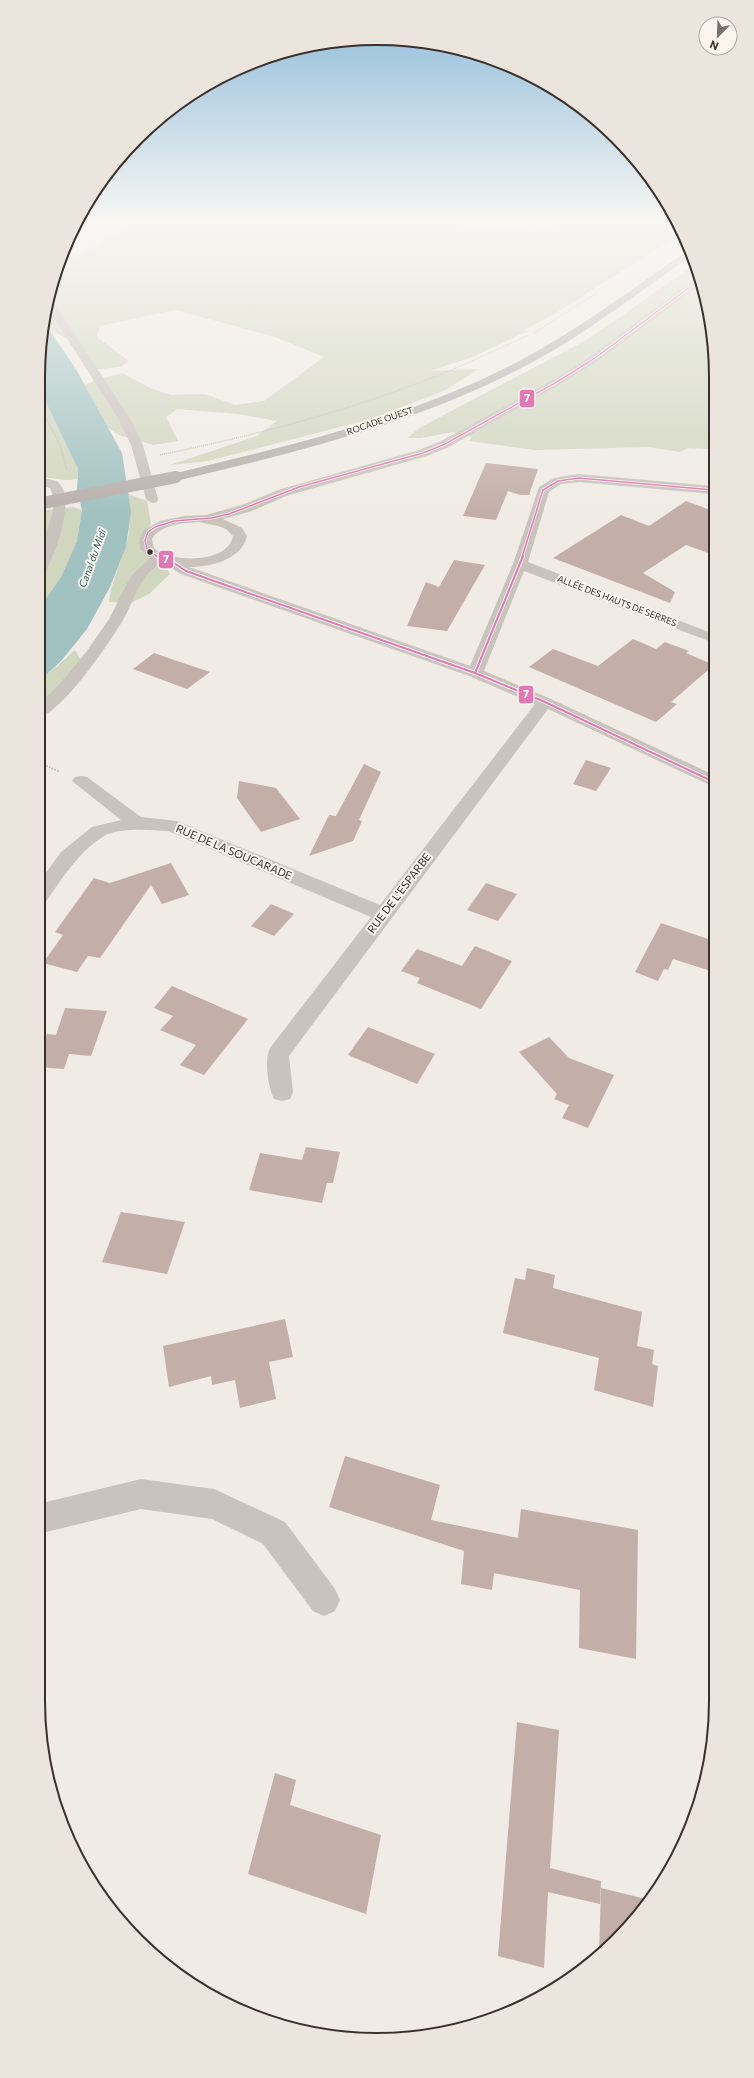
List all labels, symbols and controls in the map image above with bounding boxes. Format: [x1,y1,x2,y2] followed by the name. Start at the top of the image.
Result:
[698,16,738,56] north arrow
[708,38,720,53] text: N
[519,389,535,408] line badge: 7
[524,391,530,404] text: 7
[345,404,415,437] street label: ROCADE OUEST
[76,527,108,589] water label: Canal du Midi
[145,547,155,557] unlabelled marker
[158,550,174,569] line badge: 7
[163,552,169,565] text: 7
[556,572,679,628] street label: ALLÉE DES HAUTS DE SERRES
[518,685,534,704] line badge: 7
[523,687,529,700] text: 7
[174,821,294,882] street label: RUE DE LA SOUCARADE
[364,850,433,935] street label: RUE DE L'ESPARBE

